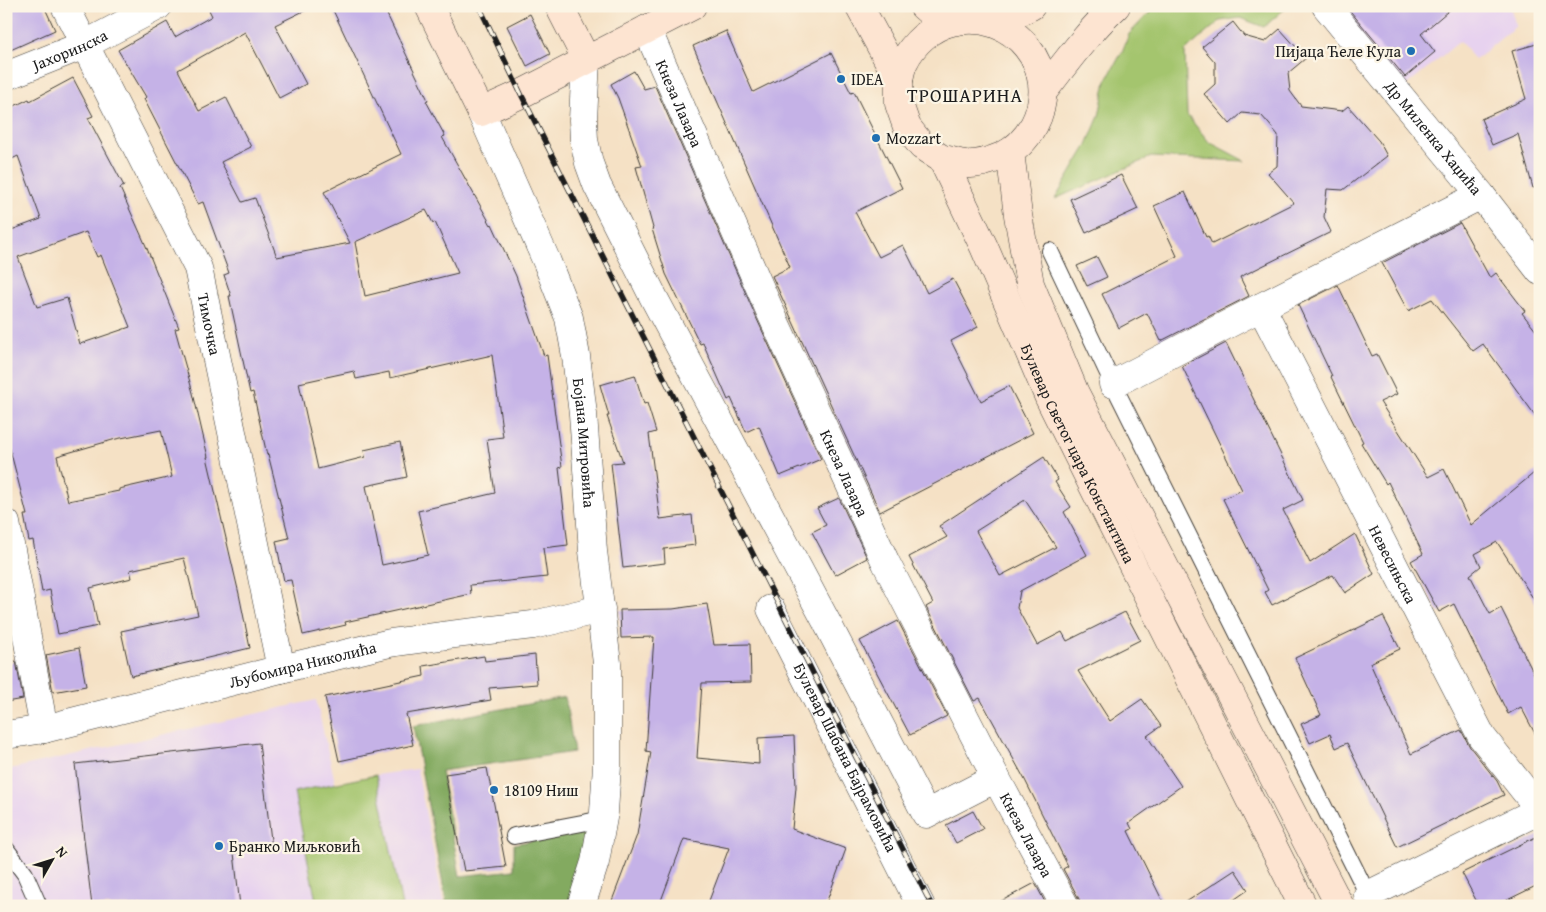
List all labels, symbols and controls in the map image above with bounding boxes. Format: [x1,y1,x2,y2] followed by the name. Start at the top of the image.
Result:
[27,23,112,77] street label: Јахоринска
[1276,39,1401,63] place label: Пијаца Ћеле Кула
[1405,45,1417,57] marker: Пијаца Ћеле Кула
[650,56,709,151] street label: Кнеза Лазара
[851,67,884,91] place label: IDEA
[835,73,847,85] marker: IDEA
[1379,74,1488,200] street label: Др Миленка Хаџића
[907,81,1023,109] district label: ТРОШАРИНА
[886,126,941,150] place label: Mozzart
[870,132,882,144] marker: Mozzart
[191,291,228,357] street label: Тимочка
[1015,340,1142,567] street label: Булевар Светог цара Константина
[567,377,602,509] street label: Бојана Митровића
[814,426,875,521] street label: Кнеза Лазара
[1363,521,1423,608] street label: Невесињска
[226,635,379,694] street label: Љубомира Николића
[788,658,904,856] street label: Булевар Шабана Бајрамовића
[504,778,578,802] place label: 18109 Ниш
[488,784,500,796] marker: 18109 Ниш
[994,788,1059,882] street label: Кнеза Лазара
[28,834,78,884] north arrow
[229,834,360,858] place label: Бранко Миљковић
[213,840,225,852] marker: Бранко Миљковић
[51,842,73,862] text: N

